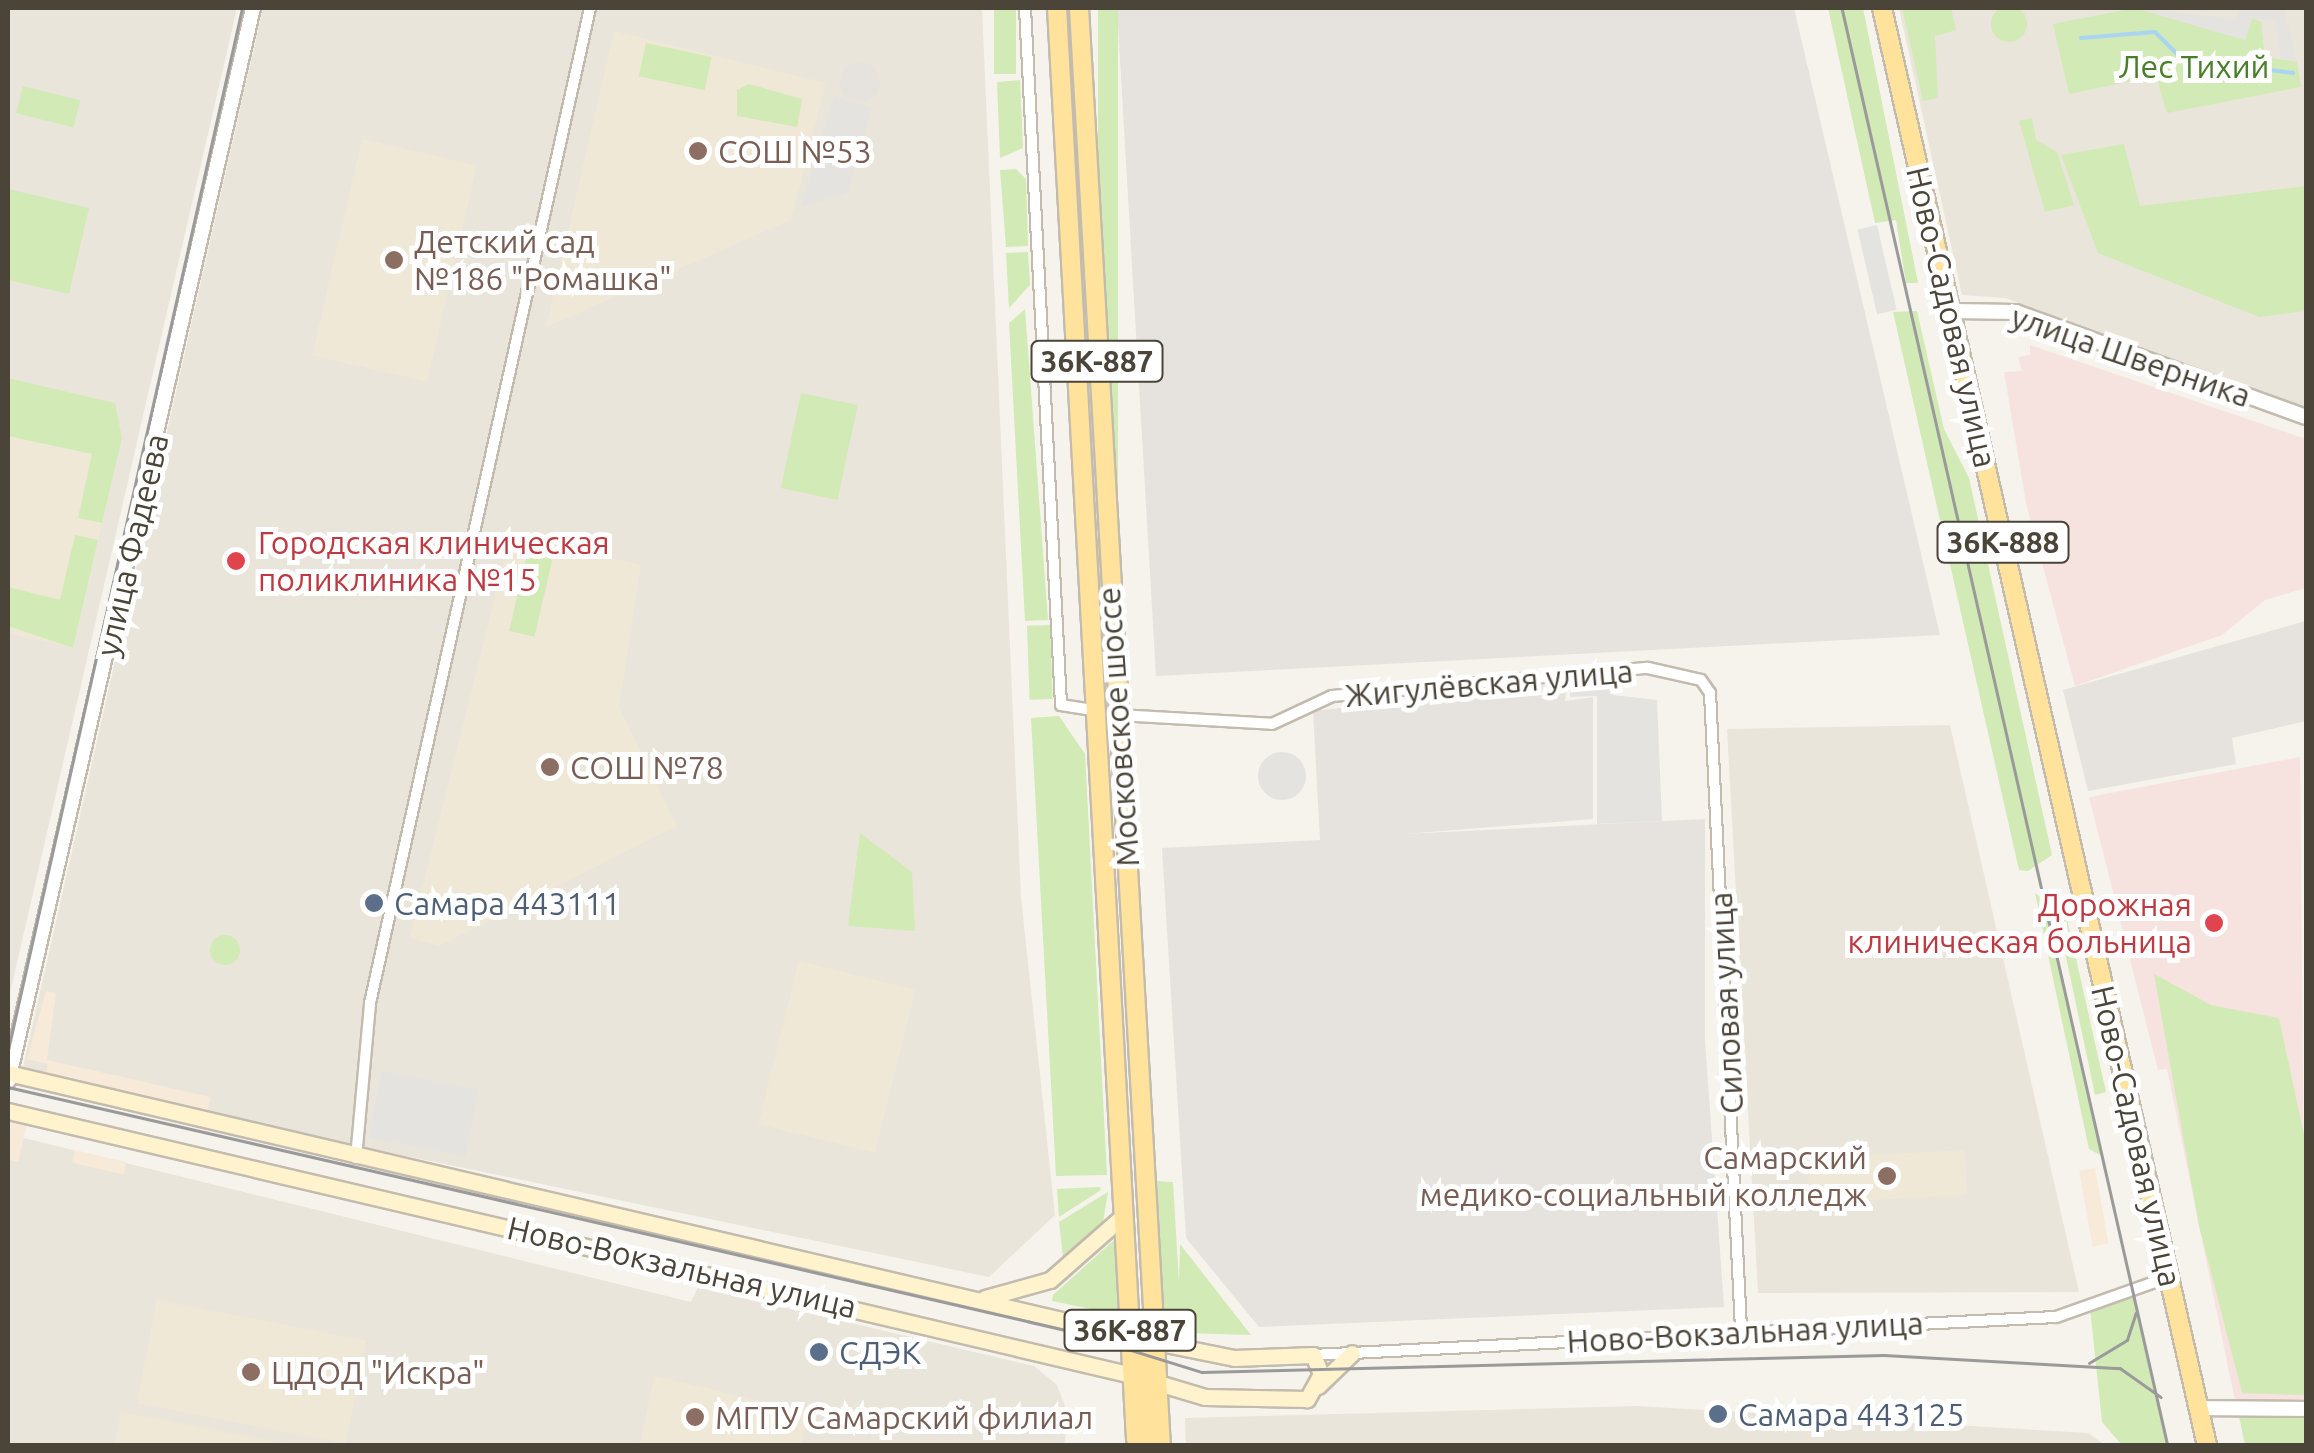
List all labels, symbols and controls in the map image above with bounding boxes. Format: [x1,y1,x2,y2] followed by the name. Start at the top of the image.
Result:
[2118,47,2270,85] park label: Лес Тихий
[718,132,872,170] place label: СОШ №53
[687,140,709,162] marker: СОШ №53
[1899,163,2005,471] street label: Ново-Садовая улица
[414,223,672,298] place label: Детский сад №186 "Ромашка"
[383,249,405,271] marker: Детский сад №186 "Ромашка"
[2006,297,2256,415] street label: улица Шверника
[1030,336,1164,386] road number: 36К-887
[88,430,176,660] street label: улица Фадеева
[1936,517,2070,567] road number: 36К-888
[258,524,610,599] place label: Городская клиническая поликлиника №15
[223,548,249,574] marker: Городская клиническая поликлиника №15
[1089,586,1147,868] street label: Московское шоссе
[1343,651,1635,715] street label: Жигулёвская улица
[570,748,724,786] place label: СОШ №78
[539,756,561,778] marker: СОШ №78
[394,884,621,922] place label: Самара 443111
[1847,886,2192,961] place label: Дорожная клиническая больница
[1701,891,1751,1115] street label: Силовая улица
[363,892,385,914] marker: Самара 443111
[2201,910,2227,936] marker: Дорожная клиническая больница
[2084,982,2190,1290] street label: Ново-Садовая улица
[1420,1139,1867,1214] place label: Самарский медико-социальный колледж
[1876,1165,1898,1187] marker: Самарский медико-социальный колледж
[504,1208,860,1326] street label: Ново-Вокзальная улица
[1566,1303,1924,1361] street label: Ново-Вокзальная улица
[1062,1305,1198,1355] road number: 36К-887
[839,1333,921,1371] place label: СДЭК
[808,1341,830,1363] marker: СДЭК
[271,1353,485,1391] place label: ЦДОД "Искра"
[240,1361,262,1383] marker: ЦДОД "Искра"
[1738,1395,1965,1433] place label: Самара 443125
[715,1398,1093,1436] place label: МГПУ Самарский филиал
[1707,1403,1729,1425] marker: Самара 443125
[684,1406,706,1428] marker: МГПУ Самарский филиал

